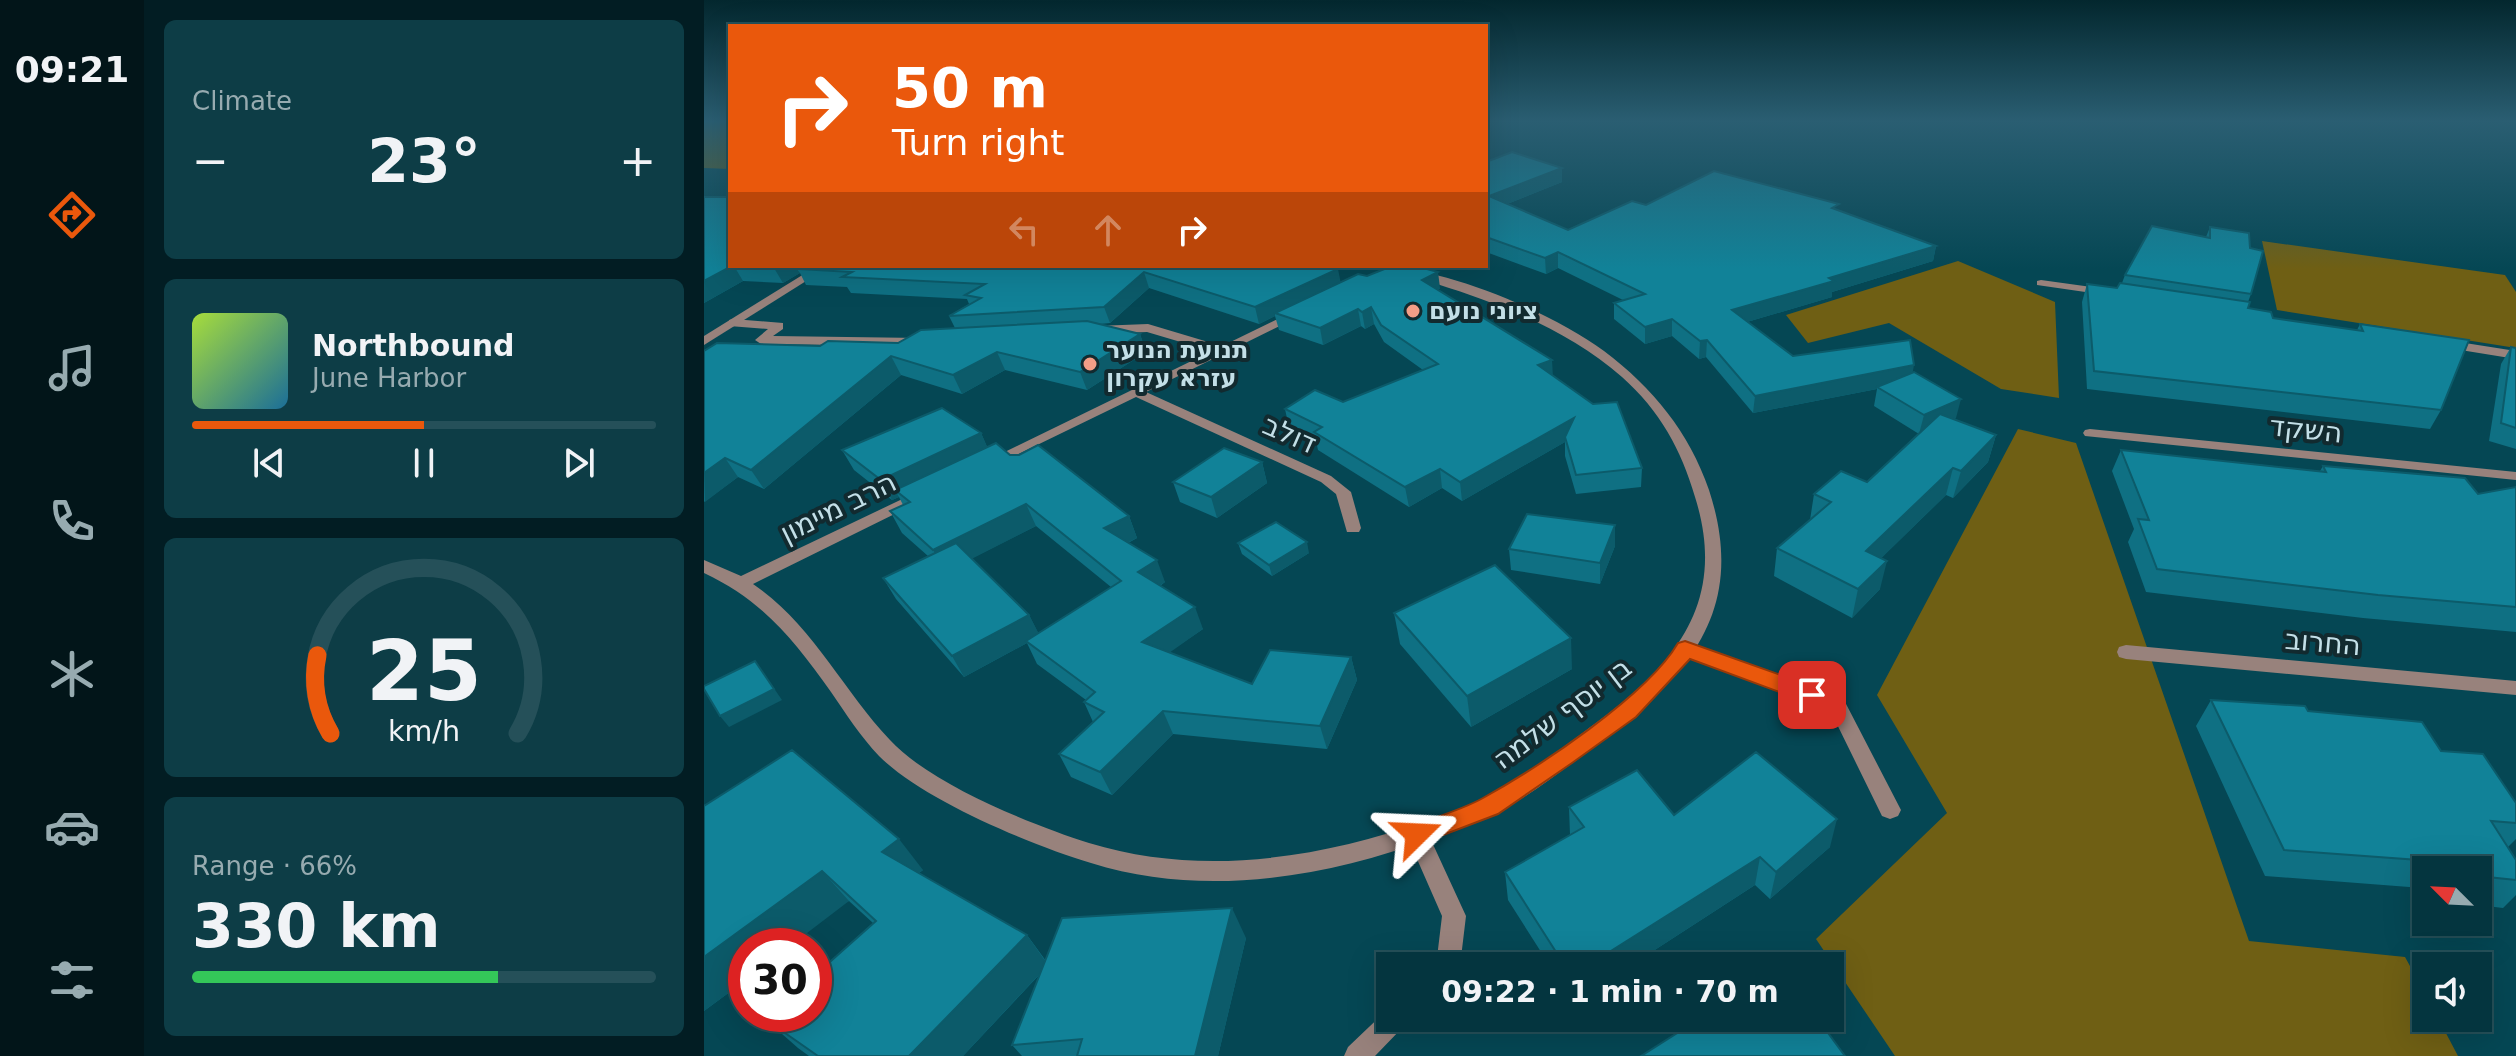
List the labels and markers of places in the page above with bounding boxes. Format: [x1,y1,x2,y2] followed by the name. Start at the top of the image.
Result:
[1429,297,1538,325] place label: ציוני נועם
[1404,302,1422,320] marker: ציוני נועם
[1106,336,1248,392] place label: תנועת הנוער עזרא עקרון
[1081,355,1099,373] marker: תנועת הנוער עזרא עקרון
[1778,661,1846,729] pin

